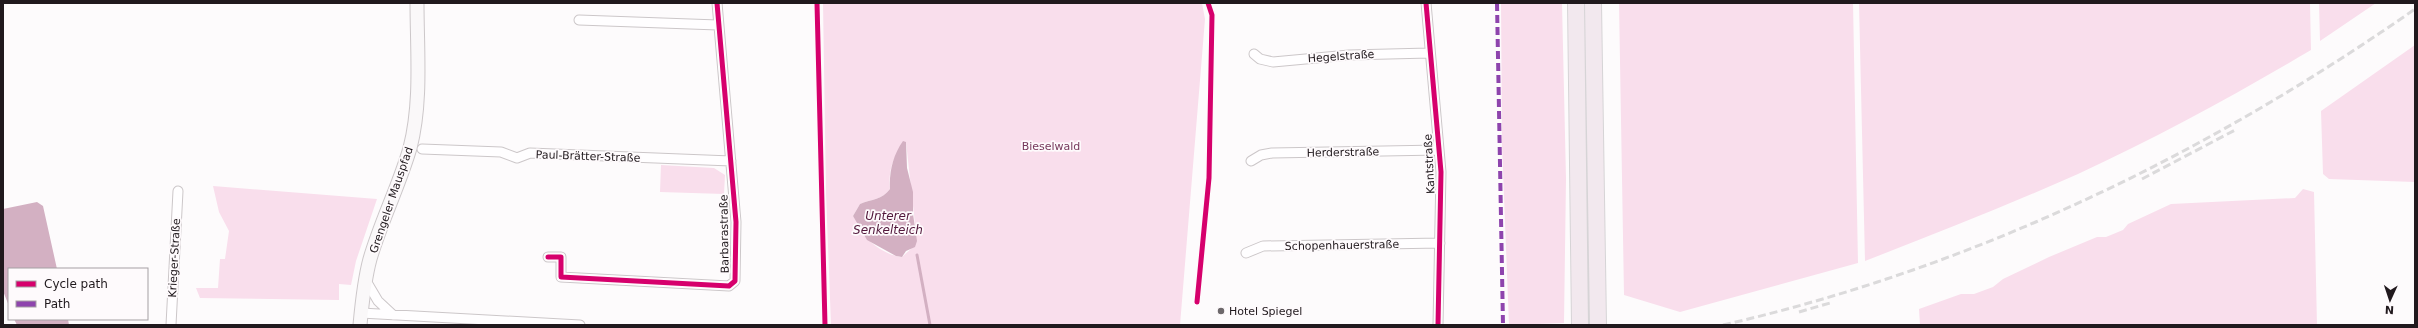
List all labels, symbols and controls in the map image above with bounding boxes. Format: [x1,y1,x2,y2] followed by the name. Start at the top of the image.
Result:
[1307,48,1375,65] street label: Hegelstraße
[1421,133,1438,194] street label: Kantstraße
[1022,140,1080,153] park label: Bieselwald
[367,145,416,255] street label: Grengeler Mauspfad
[1307,145,1380,160] street label: Herderstraße
[535,148,641,165] street label: Paul-Brätter-Straße
[717,194,732,274] street label: Barbarastraße
[853,209,923,237] water label: Unterer Senkelteich
[166,218,183,298] street label: Krieger-Straße
[1285,238,1400,253] street label: Schopenhauerstraße
[8,268,148,320] legend
[44,277,108,291] text: Cycle path
[2370,280,2410,320] north arrow
[44,297,70,311] text: Path
[2385,303,2394,316] text: N
[1229,305,1302,318] place label: Hotel Spiegel
[1216,306,1226,316] marker: Hotel Spiegel

